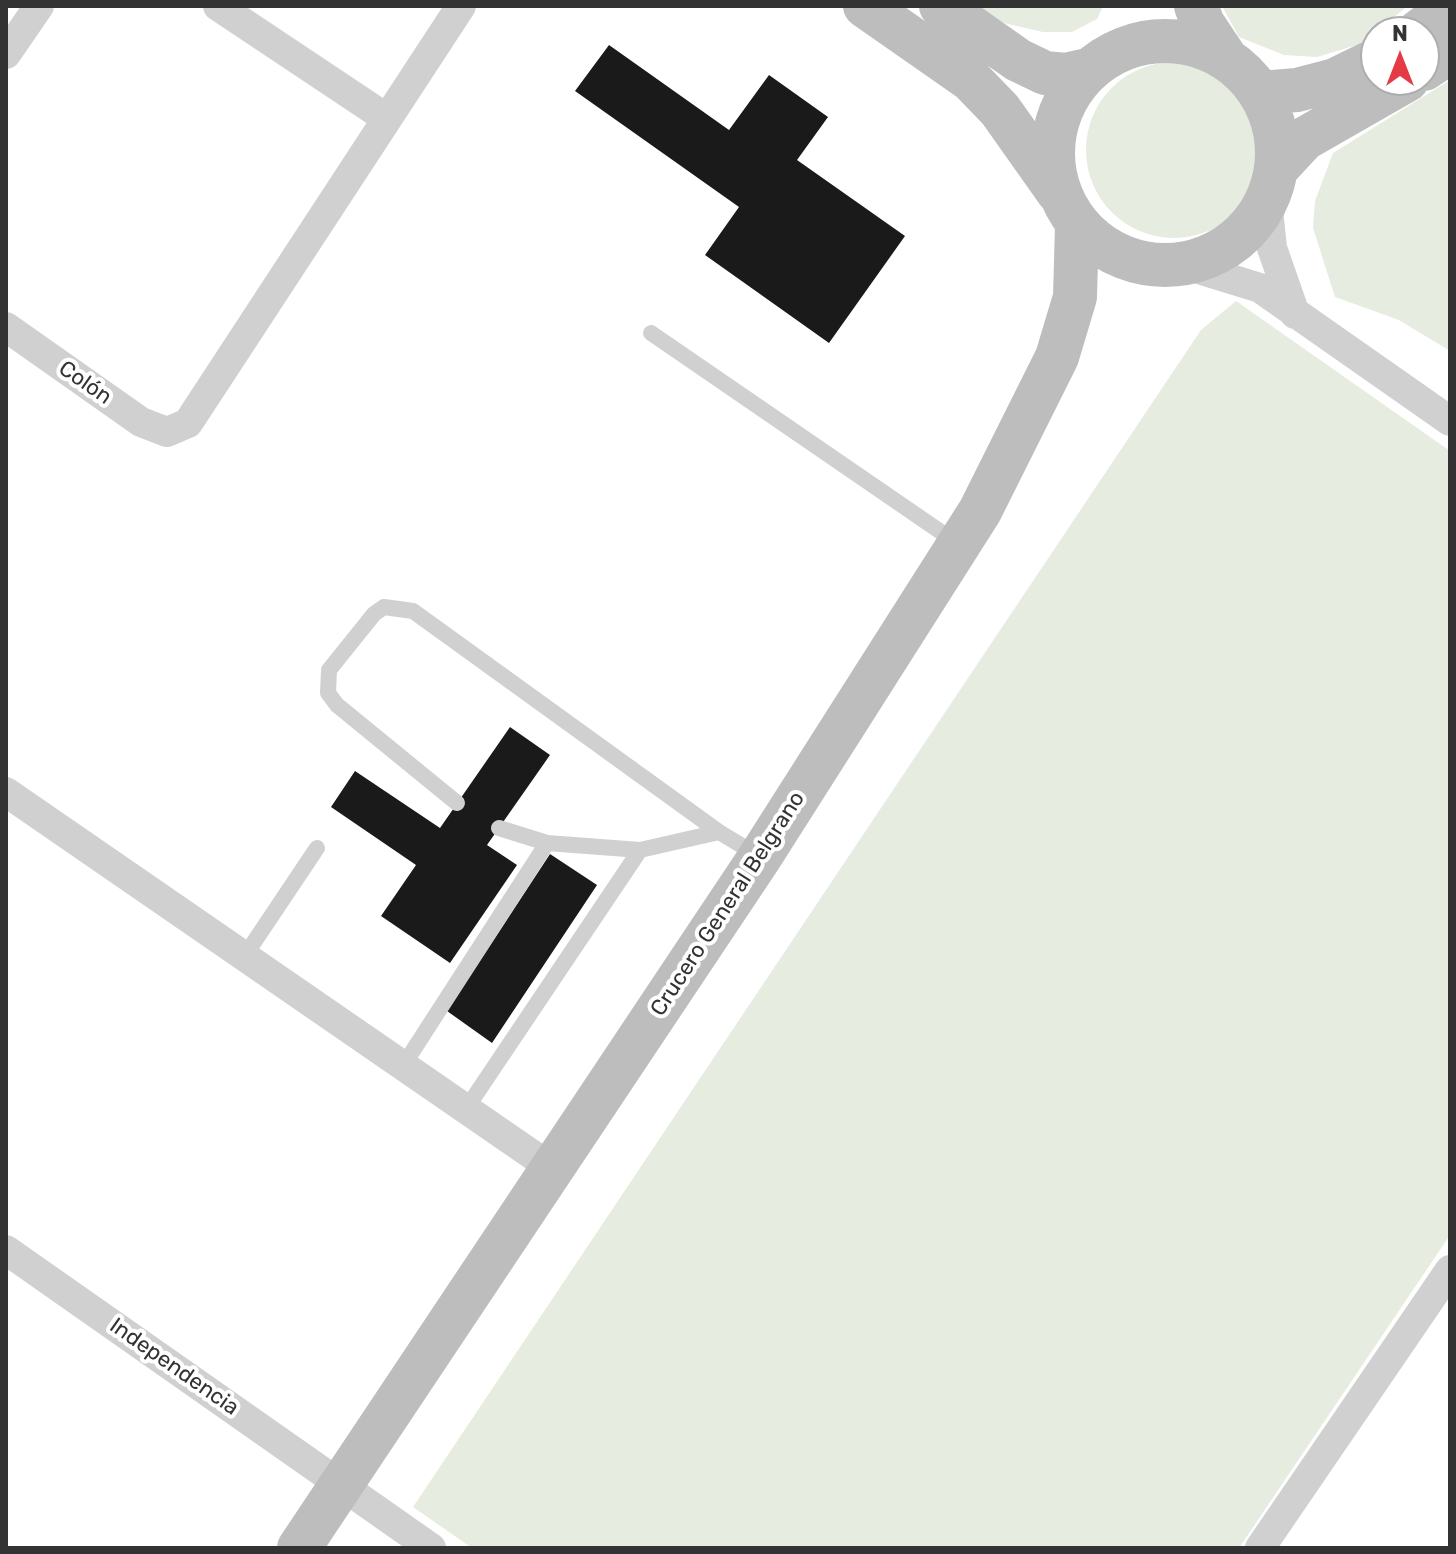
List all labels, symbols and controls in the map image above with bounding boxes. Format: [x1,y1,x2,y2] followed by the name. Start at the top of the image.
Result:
[1360,16,1440,96] north arrow
[1392,20,1408,47] text: N
[53,355,117,411] street label: Colón
[645,787,811,1021] street label: Crucero General Belgrano
[104,1313,244,1421] street label: Independencia

